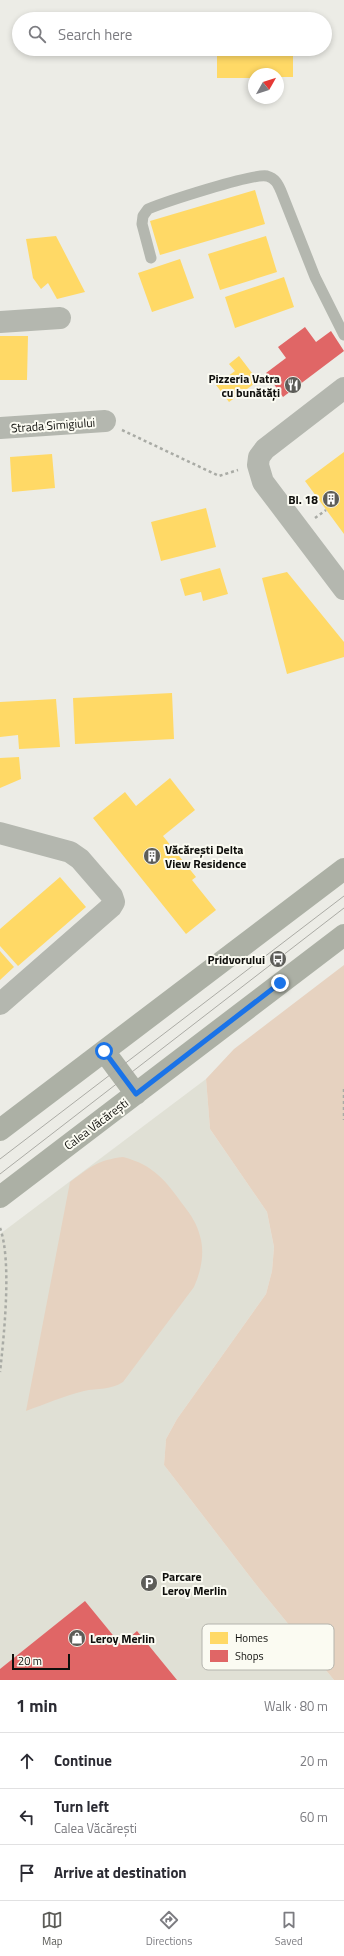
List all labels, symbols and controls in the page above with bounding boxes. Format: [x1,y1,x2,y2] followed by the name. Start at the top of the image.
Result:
[12,12,332,56] search box
[26,23,48,45] icon: search
[58,23,132,46] text: Search here
[248,68,284,104] north arrow
[208,369,280,402] place label: Pizzeria Vatra cu bunătăți
[283,375,303,395] restaurant icon: Pizzeria Vatra cu bunătăți
[10,413,96,437] street label: Strada Simigiului
[321,489,341,509] building icon: Bl. 18
[288,490,318,509] place label: Bl. 18
[165,840,246,873] place label: Văcărești Delta View Residence
[142,846,162,866] building icon: Văcărești Delta View Residence
[268,949,288,969] bus stop icon: Pridvorului
[207,950,265,969] place label: Pridvorului
[271,974,289,992] route end
[95,1042,113,1060] route start
[60,1093,132,1155] street label: Calea Văcărești
[162,1567,227,1600] place label: Parcare Leroy Merlin
[139,1573,159,1593] parking icon: Parcare Leroy Merlin
[202,1624,334,1670] legend
[67,1628,87,1648] shop icon: Leroy Merlin
[90,1629,155,1648] place label: Leroy Merlin
[235,1630,268,1646] text: Homes
[235,1648,264,1664] text: Shops
[12,1652,70,1671] scale bar
[18,1653,42,1669] text: 20 m
[16,1693,57,1719] text: 1 min
[264,1696,328,1716] text: Walk · 80 m
[54,1749,112,1772] text: Continue
[16,1750,38,1772] icon: ahead
[300,1751,328,1771] text: 20 m
[54,1795,109,1818] text: Turn left
[16,1806,38,1828] icon: left
[300,1807,328,1827] text: 60 m
[54,1818,137,1838] text: Calea Văcărești
[54,1861,187,1884] text: Arrive at destination
[16,1862,38,1884] icon: arrive
[41,1909,63,1949] tab: Map
[146,1909,192,1949] tab: Directions
[275,1909,303,1949] tab: Saved

